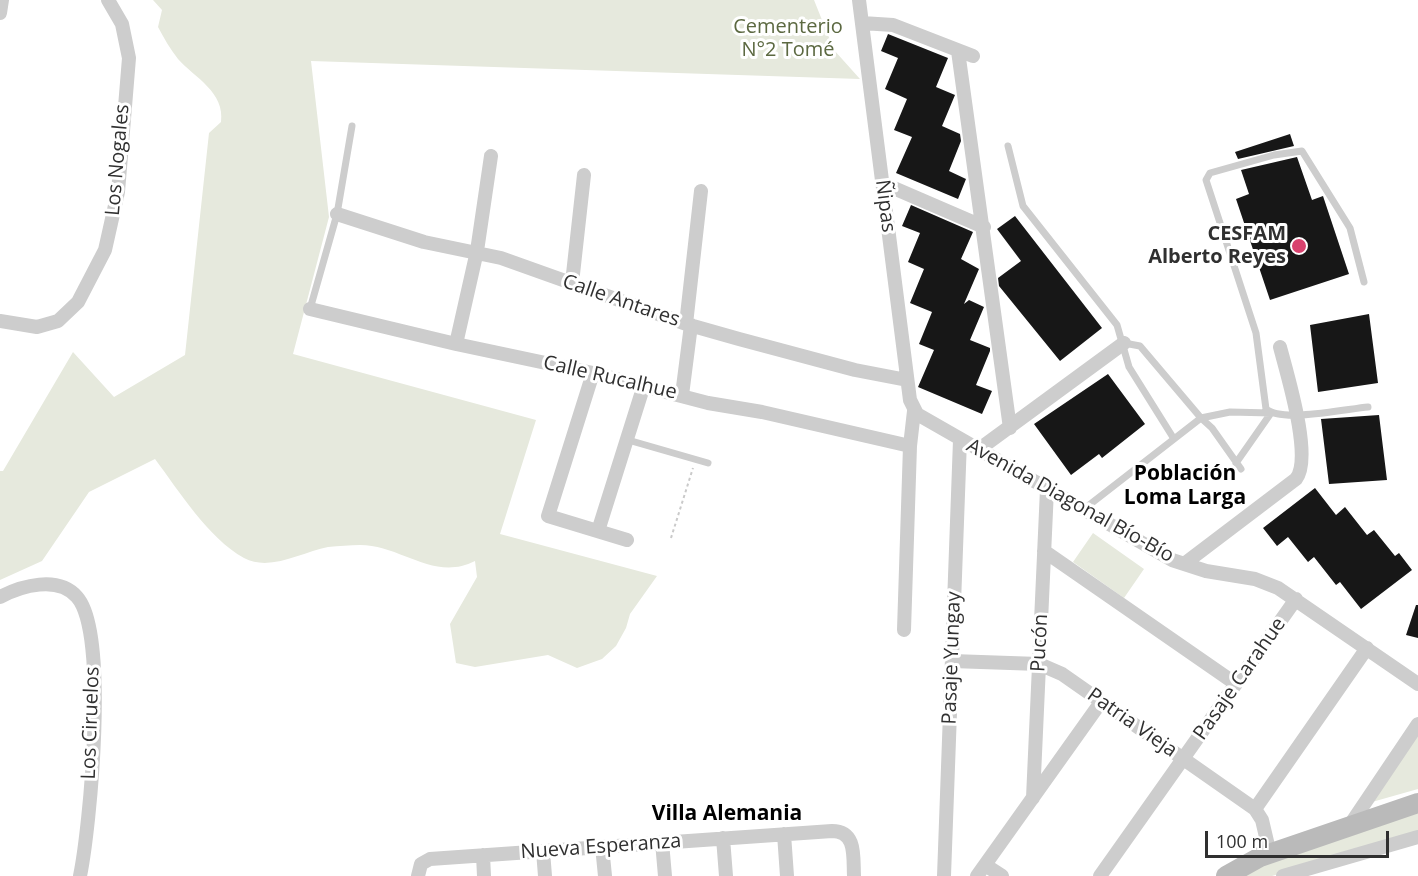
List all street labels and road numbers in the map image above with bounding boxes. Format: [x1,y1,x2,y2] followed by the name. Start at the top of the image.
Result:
[101,103,135,217] street label: Los Nogales
[870,178,900,234] street label: Ñipas
[559,270,683,332] street label: Calle Antares
[541,351,679,405] street label: Calle Rucalhue
[962,434,1178,568] street label: Avenida Diagonal Bío-Bío
[938,591,966,725] street label: Pasaje Yungay
[1026,613,1054,673] street label: Pucón
[1189,613,1291,745] street label: Pasaje Carahue
[77,666,105,780] street label: Los Ciruelos
[1082,683,1182,763] street label: Patria Vieja
[520,829,682,865] street label: Nueva Esperanza

